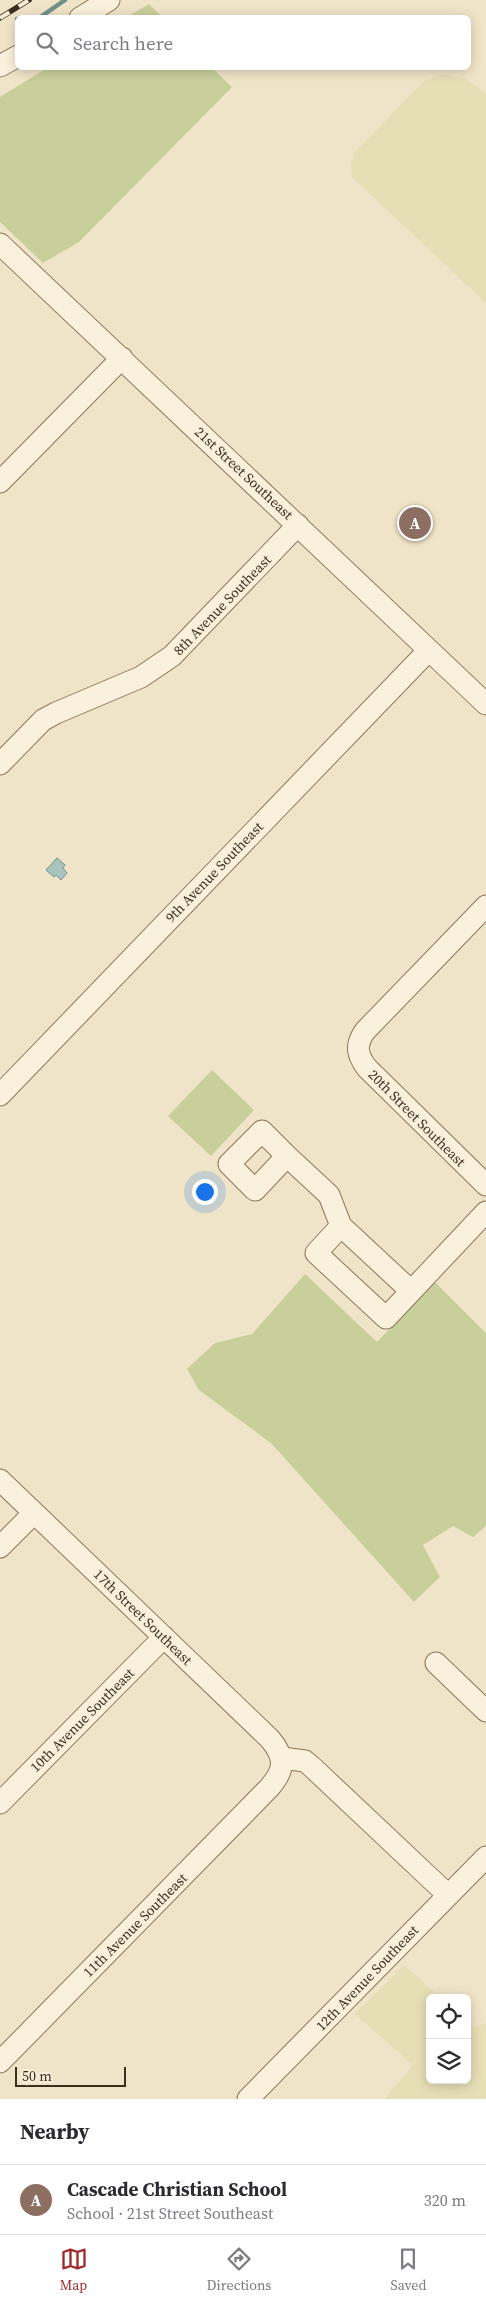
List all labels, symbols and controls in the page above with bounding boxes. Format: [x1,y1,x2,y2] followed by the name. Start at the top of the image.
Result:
[15,15,471,70] search box
[33,29,61,57] icon: search
[73,30,173,56] text: Search here
[190,422,298,524] street label: 21st Street Southeast
[399,504,431,542] pin: A
[169,550,276,660] street label: 8th Avenue Southeast
[161,817,268,927] street label: 9th Avenue Southeast
[364,1065,470,1171] street label: 20th Street Southeast
[192,1179,218,1205] your location
[89,1565,197,1670] street label: 17th Street Southeast
[25,1663,139,1777] street label: 10th Avenue Southeast
[78,1868,192,1982] street label: 11th Avenue Southeast
[311,1920,423,2035] street label: 12th Avenue Southeast
[426,1994,471,2084] map controls
[426,1994,471,2039] button: locate
[426,2039,471,2084] button: layers
[15,2064,126,2087] scale bar
[22,2066,52,2086] text: 50 m
[20,2117,90,2146] text: Nearby
[67,2176,287,2202] text: Cascade Christian School
[31,2189,41,2211] text: A
[424,2189,466,2211] text: 320 m
[67,2202,273,2224] text: School · 21st Street Southeast
[60,2245,88,2295] tab: Map
[207,2245,271,2295] tab: Directions
[391,2245,426,2295] tab: Saved

